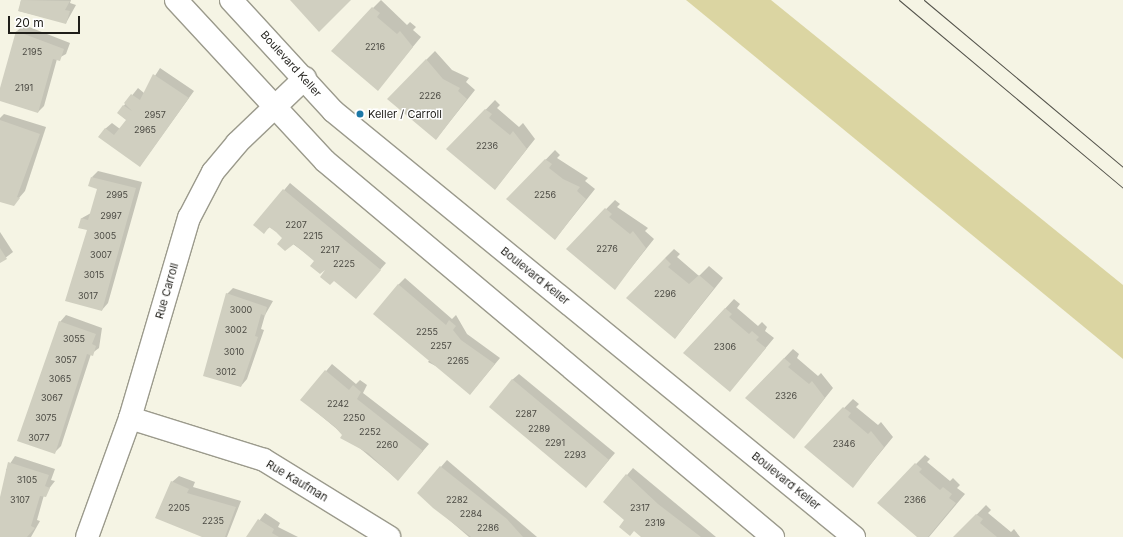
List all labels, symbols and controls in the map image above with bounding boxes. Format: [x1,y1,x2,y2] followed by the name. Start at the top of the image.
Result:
[10,8,82,34] scale bar
[15,15,44,30] text: 20 m
[258,28,324,100] street label: Boulevard Keller
[365,42,385,52] house number: 2216
[22,47,42,57] house number: 2195
[15,83,33,93] house number: 2191
[419,91,441,101] house number: 2226
[368,107,442,121] place label: Keller / Carroll
[355,109,365,119] marker: Keller / Carroll
[144,110,166,120] house number: 2957
[134,125,156,135] house number: 2965
[476,141,498,151] house number: 2236
[106,190,128,200] house number: 2995
[534,190,556,200] house number: 2256
[100,211,122,221] house number: 2997
[285,220,307,230] house number: 2207
[94,231,116,241] house number: 3005
[303,231,323,241] house number: 2215
[498,244,572,308] street label: Boulevard Keller
[596,244,618,254] house number: 2276
[320,245,340,255] house number: 2217
[90,250,112,260] house number: 3007
[333,259,355,269] house number: 2225
[153,262,181,320] street label: Rue Carroll
[84,270,104,280] house number: 3015
[654,289,676,299] house number: 2296
[78,291,98,301] house number: 3017
[230,305,252,315] house number: 3000
[225,325,247,335] house number: 3002
[416,327,438,337] house number: 2255
[63,334,85,344] house number: 3055
[430,341,452,351] house number: 2257
[714,342,736,352] house number: 2306
[224,347,244,357] house number: 3010
[55,355,77,365] house number: 3057
[447,356,469,366] house number: 2265
[216,367,236,377] house number: 3012
[49,374,71,384] house number: 3065
[775,391,797,401] house number: 2326
[41,393,63,403] house number: 3067
[327,399,349,409] house number: 2242
[515,409,537,419] house number: 2287
[35,413,57,423] house number: 3075
[343,413,365,423] house number: 2250
[528,424,550,434] house number: 2289
[359,427,381,437] house number: 2252
[28,433,50,443] house number: 3077
[545,438,565,448] house number: 2291
[833,439,855,449] house number: 2346
[376,440,398,450] house number: 2260
[749,449,823,513] street label: Boulevard Keller
[564,450,586,460] house number: 2293
[264,457,330,505] street label: Rue Kaufman
[17,475,37,485] house number: 3105
[10,495,30,505] house number: 3107
[446,495,468,505] house number: 2282
[904,495,926,505] house number: 2366
[168,503,190,513] house number: 2205
[630,503,650,513] house number: 2317
[460,509,482,519] house number: 2284
[202,516,224,526] house number: 2235
[645,518,665,528] house number: 2319
[477,523,499,533] house number: 2286

